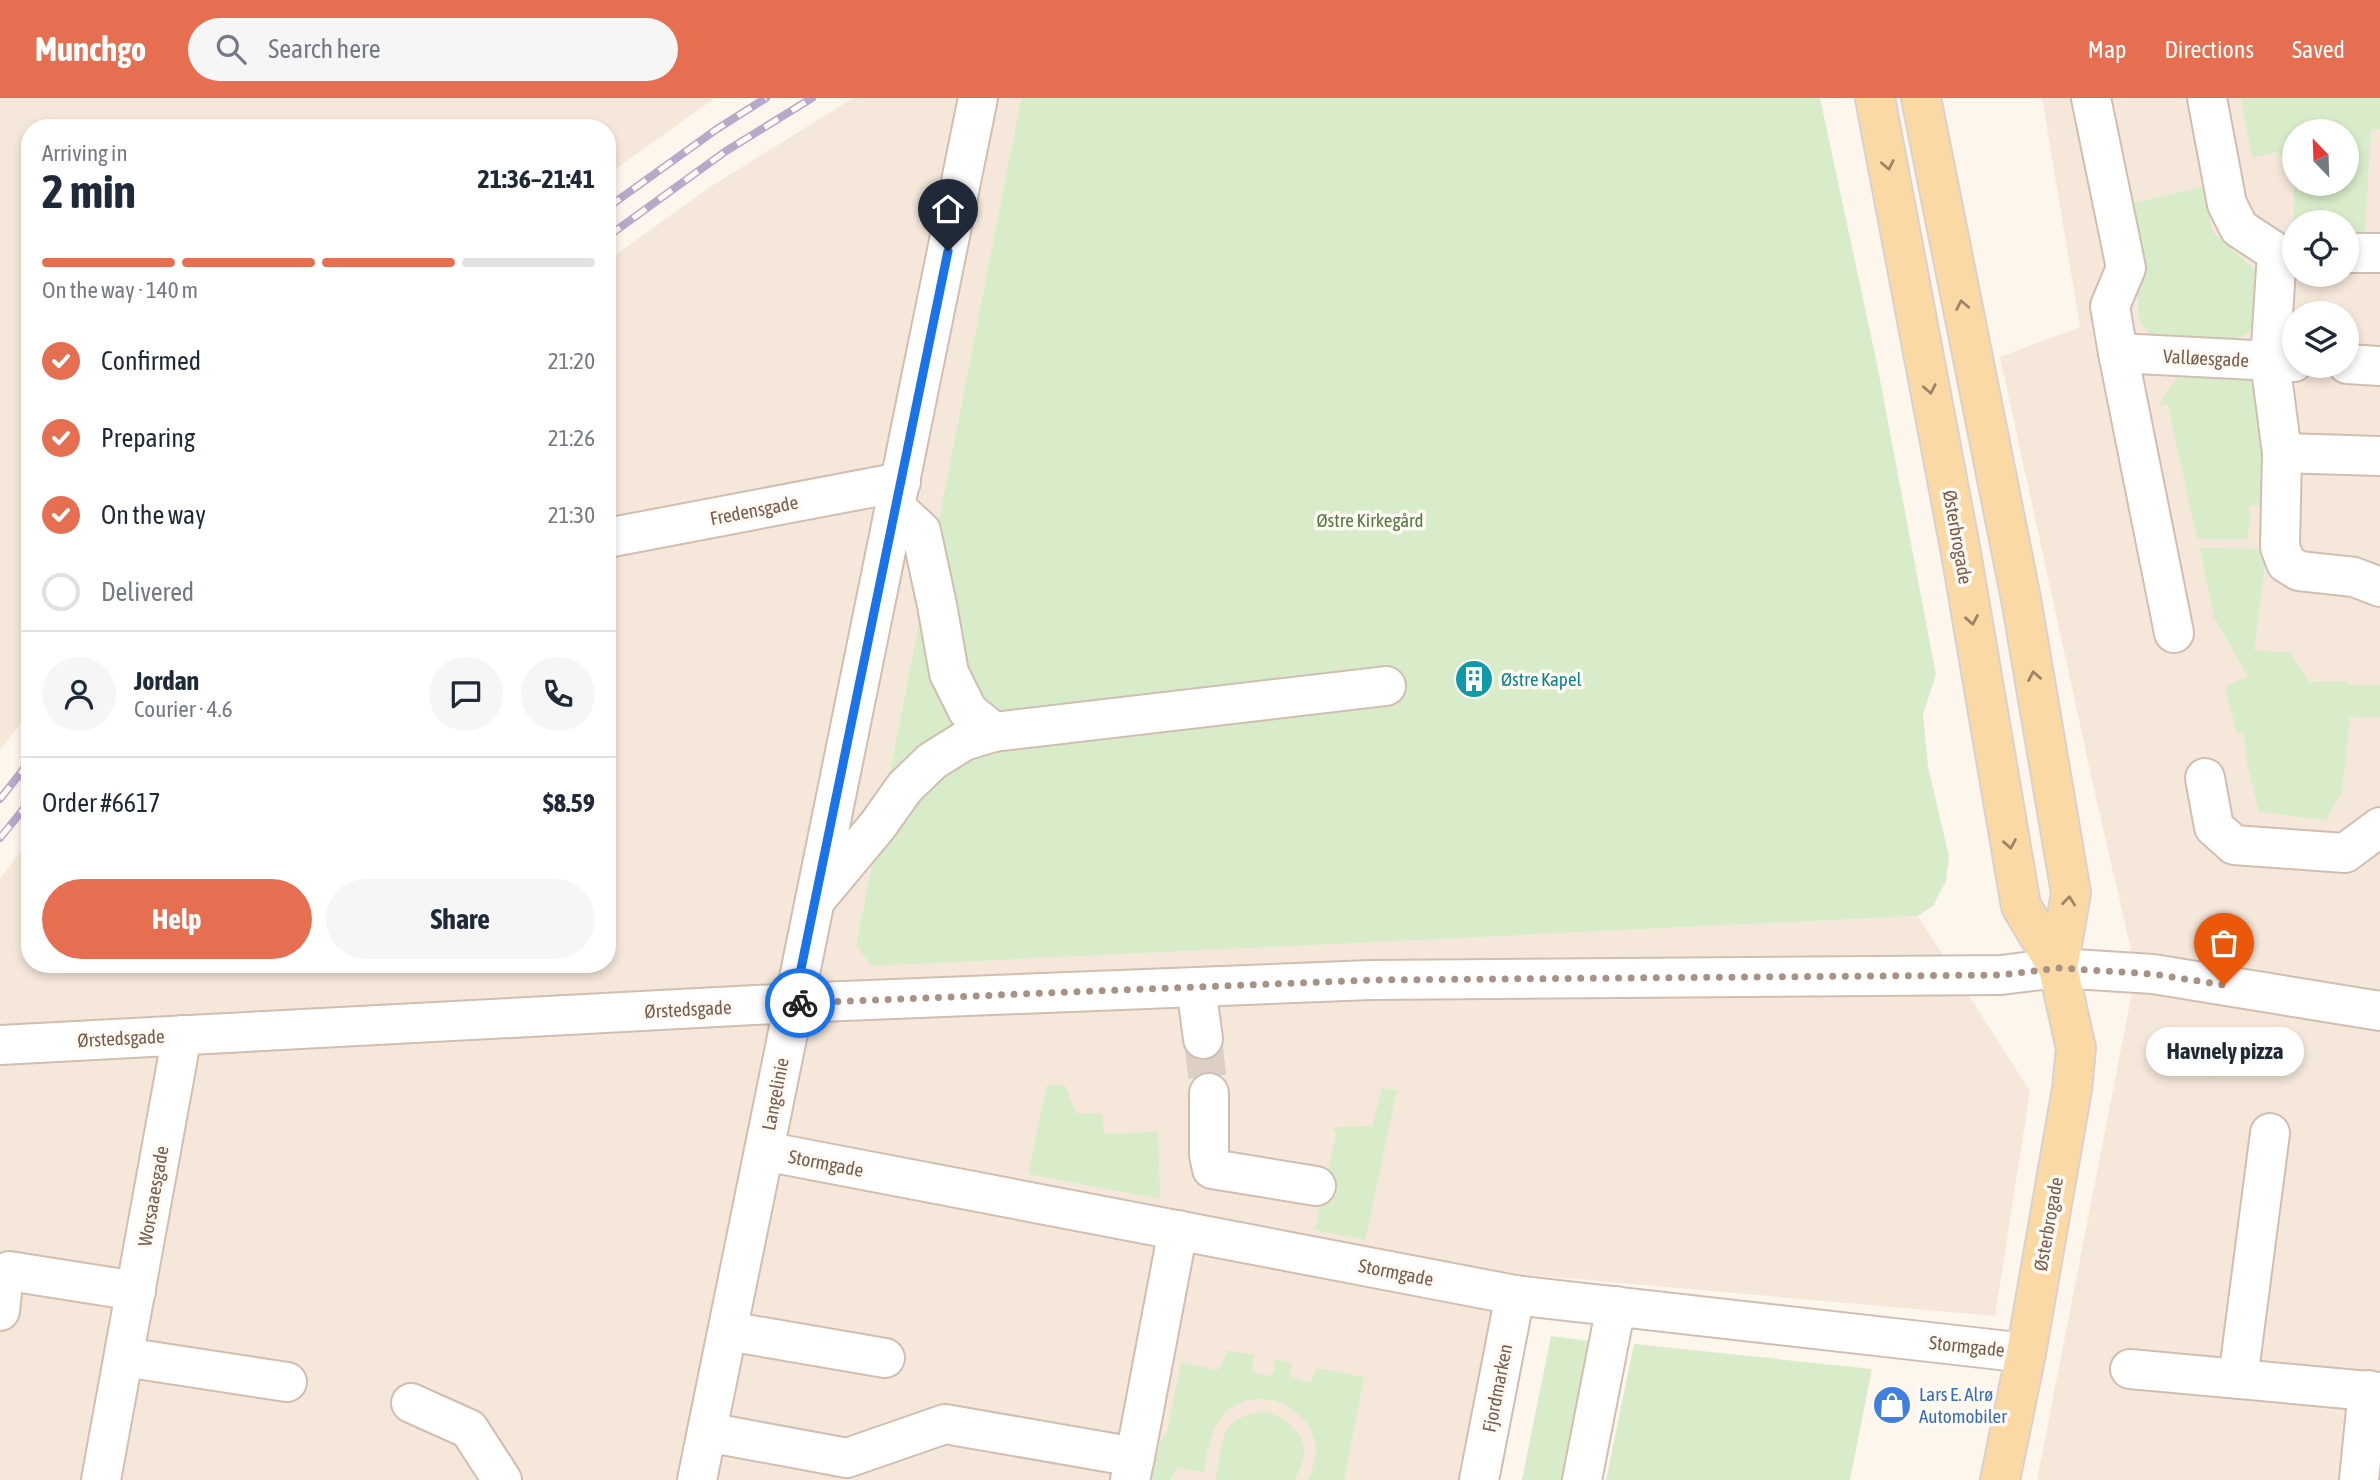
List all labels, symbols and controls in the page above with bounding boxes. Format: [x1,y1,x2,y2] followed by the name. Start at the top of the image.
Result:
[188,18,678,81] search box
[35,30,146,68] text: Munchgo
[212,30,250,68] icon: search
[268,34,380,64] text: Search here
[2088,36,2126,63] text: Map
[2164,36,2254,63] text: Directions
[2292,36,2345,63] text: Saved
[2282,119,2359,196] north arrow
[2282,119,2359,378] map controls
[42,140,128,166] text: Arriving in
[1879,159,1894,171] one-way arrow
[478,164,595,194] text: 21:36–21:41
[42,165,136,218] text: 2 min
[918,179,978,251] pin
[929,190,967,228] icon: home
[2282,210,2359,287] button: locate
[42,277,198,303] text: On the way · 140 m
[1955,299,1970,311] one-way arrow
[2282,301,2359,378] button: layers
[42,342,80,380] icon: check
[2162,345,2250,371] street label: Valløesgade
[101,346,201,376] text: Confirmed
[548,348,595,374] text: 21:20
[1922,383,1937,395] one-way arrow
[42,419,80,457] icon: check
[101,423,195,453] text: Preparing
[548,425,595,451] text: 21:26
[1939,488,1977,586] street label: Østerbrogade
[708,491,800,529] street label: Fredensgade
[42,496,80,534] icon: check
[101,500,206,530] text: On the way
[548,502,595,528] text: 21:30
[1316,509,1424,531] park label: Østre Kirkegård
[101,577,194,607] text: Delivered
[1964,614,1979,626] one-way arrow
[42,657,116,731] button: person
[429,657,503,731] button: chat
[521,657,595,731] button: phone
[1453,658,1495,700] building icon: Østre Kapel
[134,666,199,696] text: Jordan
[1501,668,1582,690] place label: Østre Kapel
[2027,670,2042,682] one-way arrow
[134,696,233,722] text: Courier · 4.6
[42,788,161,818] text: Order #6617
[543,788,595,818] text: $8.59
[2002,838,2017,850] one-way arrow
[42,879,312,959] button: Help
[326,879,595,959] button: Share
[2061,895,2076,906] one-way arrow
[2194,913,2254,985] pin
[2205,924,2243,962] icon: bag
[765,968,835,1038] courier
[781,984,819,1022] icon: bike
[644,996,732,1022] street label: Ørstedsgade
[77,1025,165,1051] street label: Ørstedsgade
[2145,1027,2303,1076] callout: Havnely pizza
[2166,1038,2284,1064] text: Havnely pizza
[757,1056,793,1132] street label: Langelinie
[133,1144,173,1248] street label: Worsaaesgade
[787,1145,865,1181] street label: Stormgade
[2029,1175,2067,1273] street label: Østerbrogade
[1357,1254,1435,1290] street label: Stormgade
[1928,1331,2006,1361] street label: Stormgade
[1478,1342,1516,1434] street label: Fjordmarken
[1919,1383,2007,1427] place label: Lars E. Alrø Automobiler
[1871,1384,1913,1426] shop icon: Lars E. Alrø Automobiler

